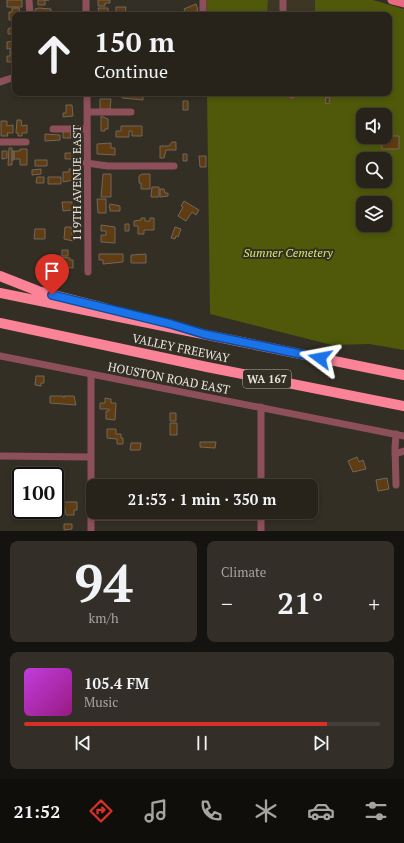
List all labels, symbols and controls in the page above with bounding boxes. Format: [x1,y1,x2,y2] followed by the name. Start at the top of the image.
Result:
[94,23,175,60] text: 150 m
[28,28,80,80] icon: ahead
[94,59,168,83] text: Continue
[356,108,392,232] map controls
[356,108,392,144] button: sound
[69,124,84,241] street label: 119TH AVENUE EAST
[356,152,392,188] button: search
[356,196,392,232] button: layers
[243,245,333,260] park label: Sumner Cemetery
[35,254,69,295] pin
[41,260,63,282] icon: arrive
[131,330,231,366] street label: VALLEY FREEWAY
[299,337,341,379] position arrow
[107,359,232,397] street label: HOUSTON ROAD EAST
[243,370,291,388] road number: WA 167
[12,467,64,519] speed limit sign: 100
[128,489,276,509] text: 21:53 · 1 min · 350 m
[74,548,133,617] text: 94
[221,563,266,581] text: Climate
[277,583,324,623] text: 21°
[221,589,233,618] text: −
[368,589,380,618] text: +
[88,609,119,627] text: km/h
[84,673,149,693] text: 105.4 FM
[84,693,118,711] text: Music
[72,732,94,754] icon: previous
[191,732,213,754] icon: pause
[310,732,332,754] icon: next
[87,797,115,825] icon: directions
[142,797,170,825] icon: music
[197,797,225,825] icon: phone
[252,797,280,825] icon: climate
[307,797,335,825] icon: car
[362,797,390,825] icon: filters
[14,799,60,823] text: 21:52

